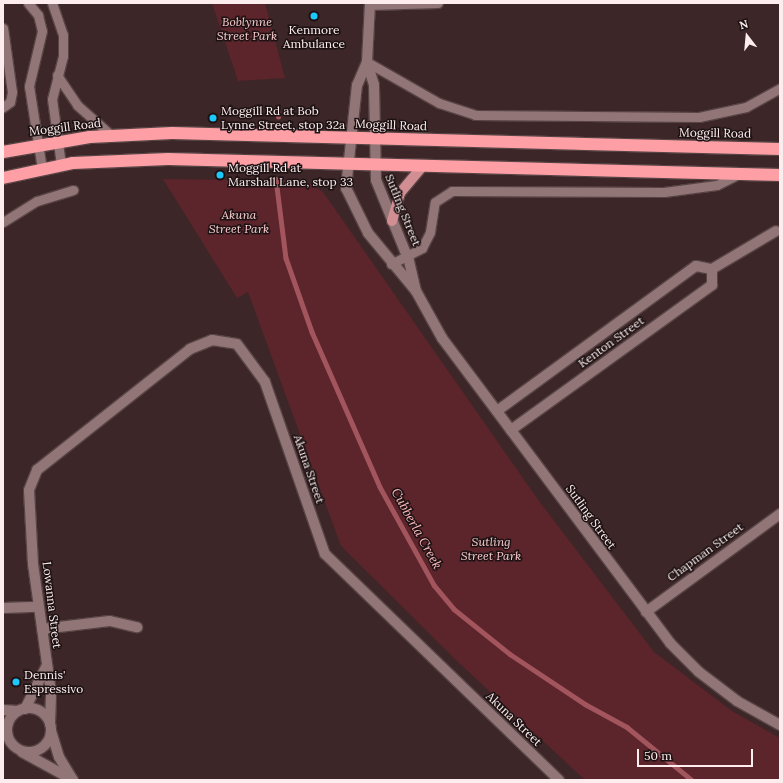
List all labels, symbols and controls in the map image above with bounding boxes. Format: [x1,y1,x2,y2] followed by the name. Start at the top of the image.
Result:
[309,11,319,21] marker: Kenmore Ambulance
[217,15,277,43] park label: Boblynne Street Park
[727,16,767,56] north arrow
[738,17,750,32] text: N
[283,23,345,51] place label: Kenmore Ambulance
[221,104,345,132] place label: Moggill Rd at Bob Lynne Street, stop 32a
[208,113,218,123] marker: Moggill Rd at Bob Lynne Street, stop 32a
[28,115,102,139] street label: Moggill Road
[355,117,427,133] street label: Moggill Road
[679,125,751,141] street label: Moggill Road
[228,161,353,189] place label: Moggill Rd at Marshall Lane, stop 33
[215,170,225,180] marker: Moggill Rd at Marshall Lane, stop 33
[382,172,424,248] street label: Sutling Street
[209,208,269,236] park label: Akuna Street Park
[575,313,647,371] street label: Kenton Street
[291,433,327,505] street label: Akuna Street
[563,482,619,552] street label: Sutling Street
[387,486,445,572] water label: Cubberla Creek
[664,520,746,584] street label: Chapman Street
[461,535,521,563] park label: Sutling Street Park
[40,561,64,649] street label: Lowanna Street
[24,668,83,696] place label: Dennis' Espressivo
[11,677,21,687] marker: Dennis' Espressivo
[483,689,545,749] street label: Akuna Street
[639,741,755,767] scale bar
[644,748,672,763] text: 50 m

